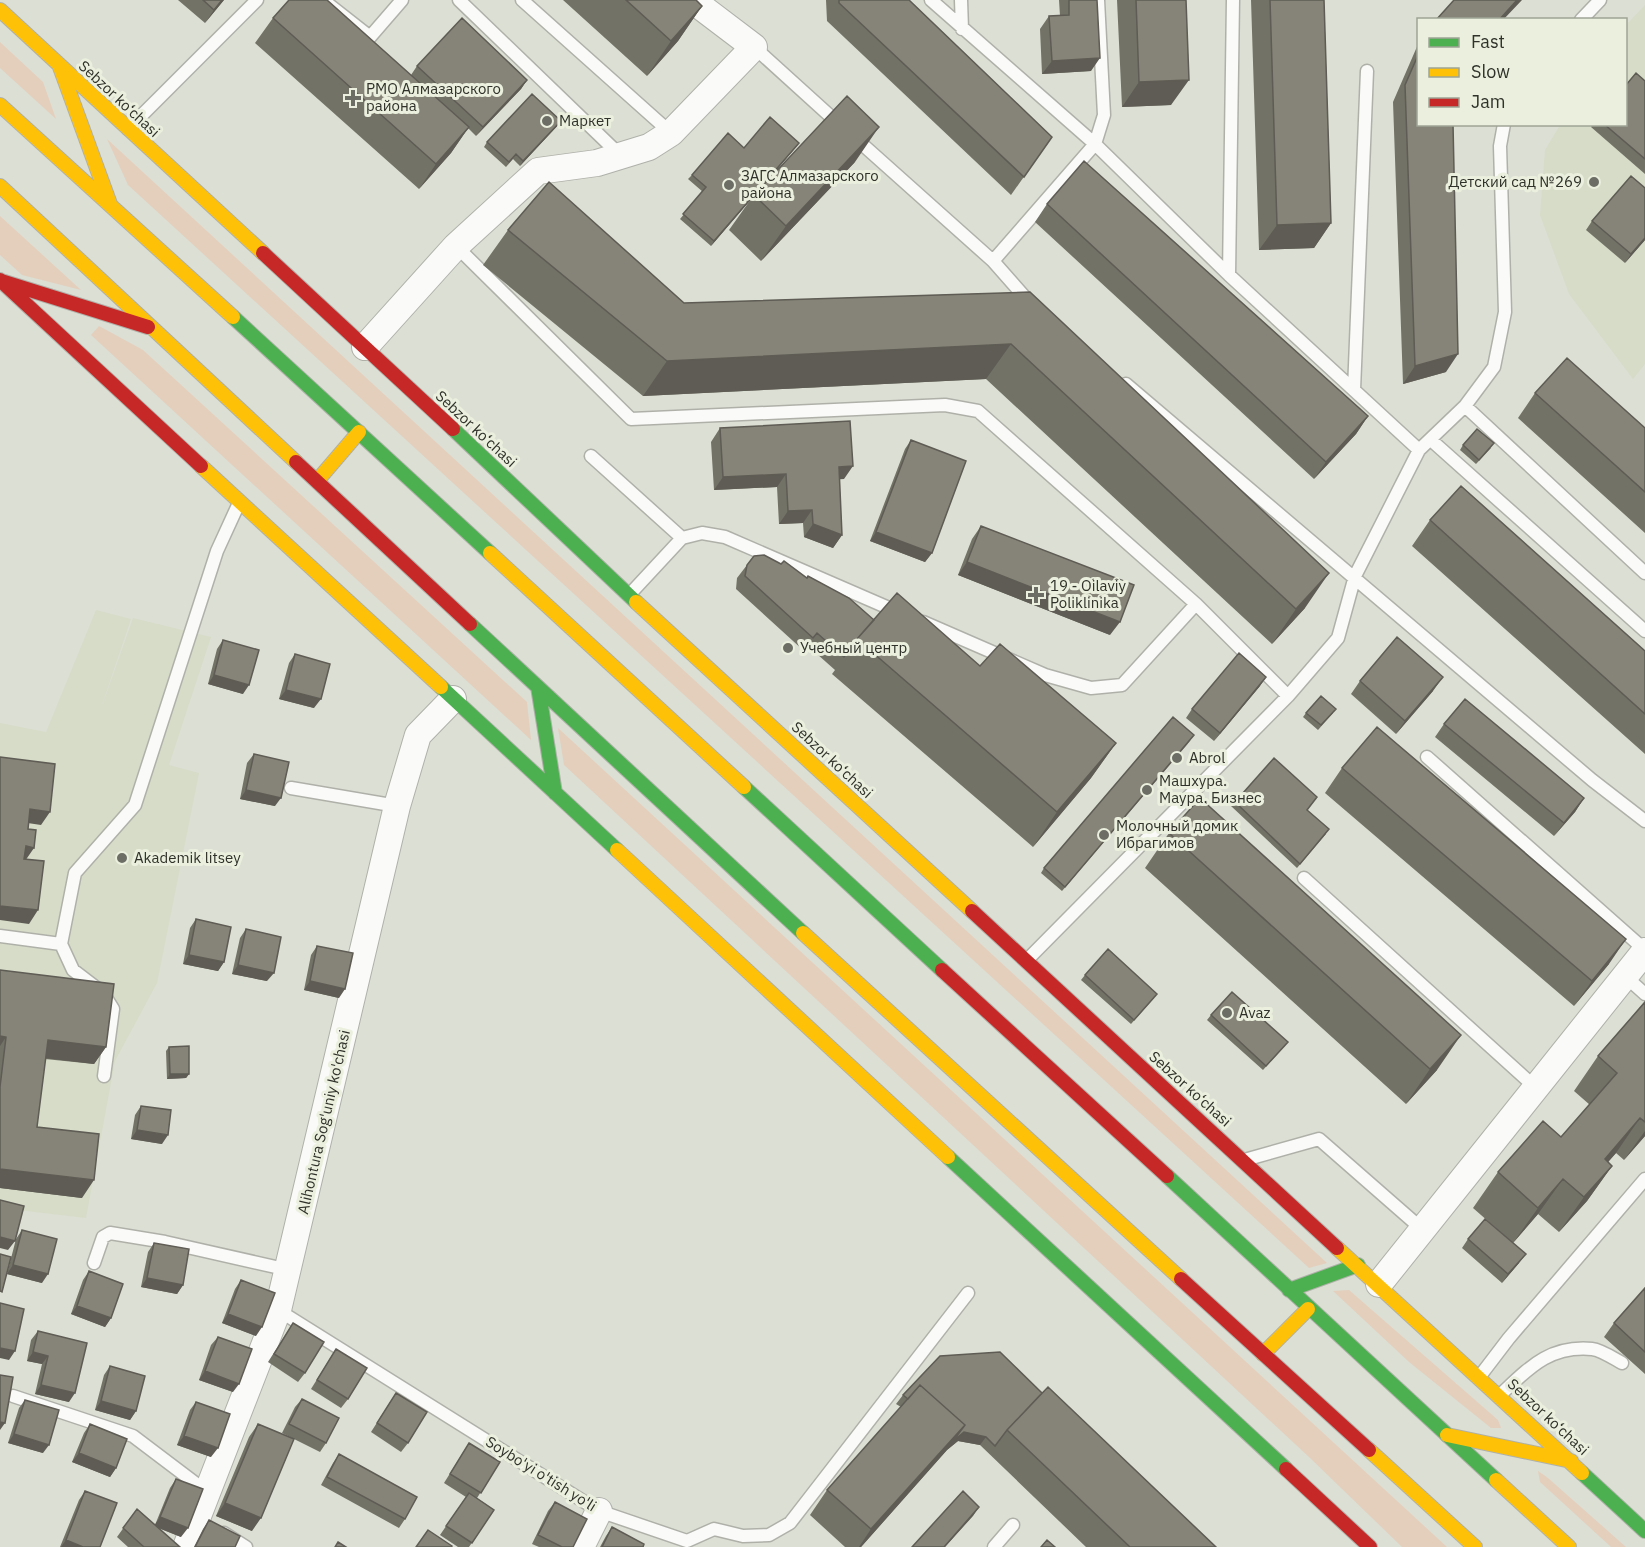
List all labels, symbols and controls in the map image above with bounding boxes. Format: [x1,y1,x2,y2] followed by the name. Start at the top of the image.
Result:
[1417,18,1627,126] legend
[1471,30,1505,53] text: Fast
[75,56,164,141] street label: Sebzor ko‘chasi
[1471,60,1510,83] text: Slow
[366,79,501,115] place label: РМО Алмазарского района
[344,89,362,107] marker: РМО Алмазарского района
[1471,90,1506,113] text: Jam
[559,111,611,130] place label: Маркет
[540,114,554,128] marker: Маркет
[741,166,879,202] place label: ЗАГС Алмазарского района
[1448,172,1582,191] place label: Детский сад №269
[1587,175,1601,189] marker: Детский сад №269
[722,178,736,192] marker: ЗАГС Алмазарского района
[432,386,521,471] street label: Sebzor ko‘chasi
[1050,576,1127,612] place label: 19 - Oilaviy Poliklinika
[1027,586,1045,604] marker: 19 - Oilaviy Poliklinika
[800,638,907,657] place label: Учебный центр
[781,641,795,655] marker: Учебный центр
[788,717,877,802] street label: Sebzor ko‘chasi
[1189,748,1225,767] place label: Abrol
[1170,751,1184,765] marker: Abrol
[1159,771,1262,807] place label: Машхура. Маура. Бизнес
[1140,783,1154,797] marker: Машхура. Маура. Бизнес
[1116,816,1238,852] place label: Молочный домик Ибрагимов
[1097,828,1111,842] marker: Молочный домик Ибрагимов
[134,848,241,867] place label: Akademik litsey
[115,851,129,865] marker: Akademik litsey
[1239,1003,1271,1022] place label: Avaz
[1220,1006,1234,1020] marker: Avaz
[293,1028,354,1216] street label: Alihontura Sog'uniy ko'chasi
[1145,1047,1235,1130] street label: Sebzor ko‘chasi
[1504,1374,1593,1459] street label: Sebzor ko‘chasi
[482,1432,600,1515] street label: Soybo'yi o'tish yo'li

